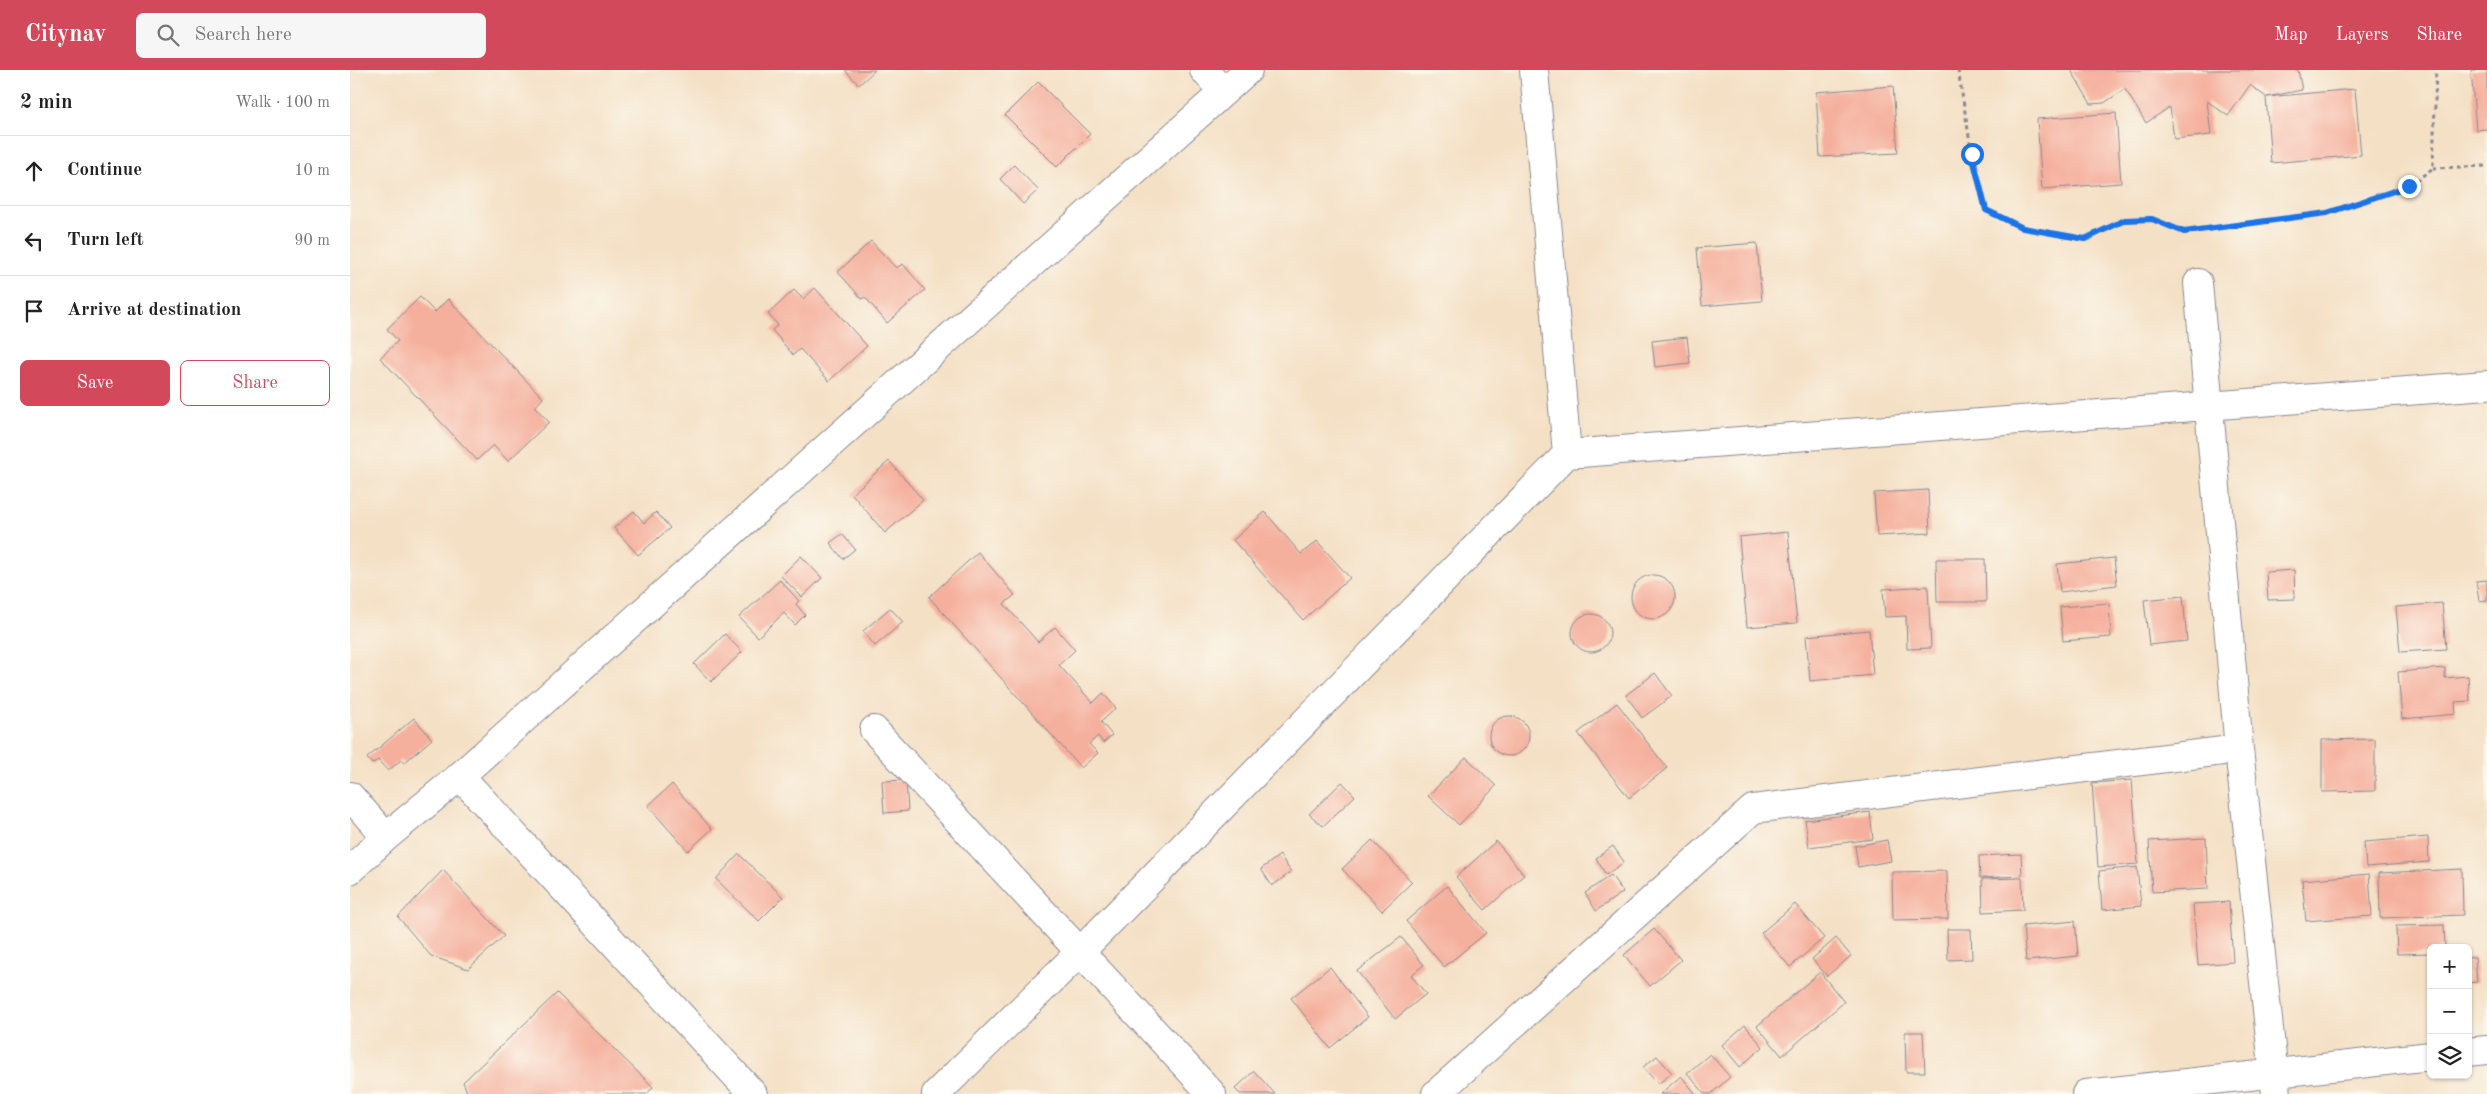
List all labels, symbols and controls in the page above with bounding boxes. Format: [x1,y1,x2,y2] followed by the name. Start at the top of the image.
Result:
[136,13,486,58] search box
[154,21,182,49] icon: search
[25,23,106,47] text: Citynav
[194,26,292,45] text: Search here
[2274,26,2308,44] text: Map
[2336,26,2388,44] text: Layers
[2416,26,2462,44] text: Share
[20,92,73,113] text: 2 min
[235,95,330,111] text: Walk · 100 m
[1961,143,1984,166] route start
[20,157,48,185] icon: ahead
[67,161,142,180] text: Continue
[294,163,330,179] text: 10 m
[2398,175,2421,198] route end
[20,227,48,255] icon: left
[67,231,144,250] text: Turn left
[294,233,330,249] text: 90 m
[20,297,48,325] icon: arrive
[67,301,241,320] text: Arrive at destination
[20,360,170,406] button: Save
[180,360,330,406] button: Share
[2427,944,2472,1079] map controls
[2427,944,2472,989] button: +
[2427,989,2472,1034] button: −
[2427,1034,2472,1079] button: layers

